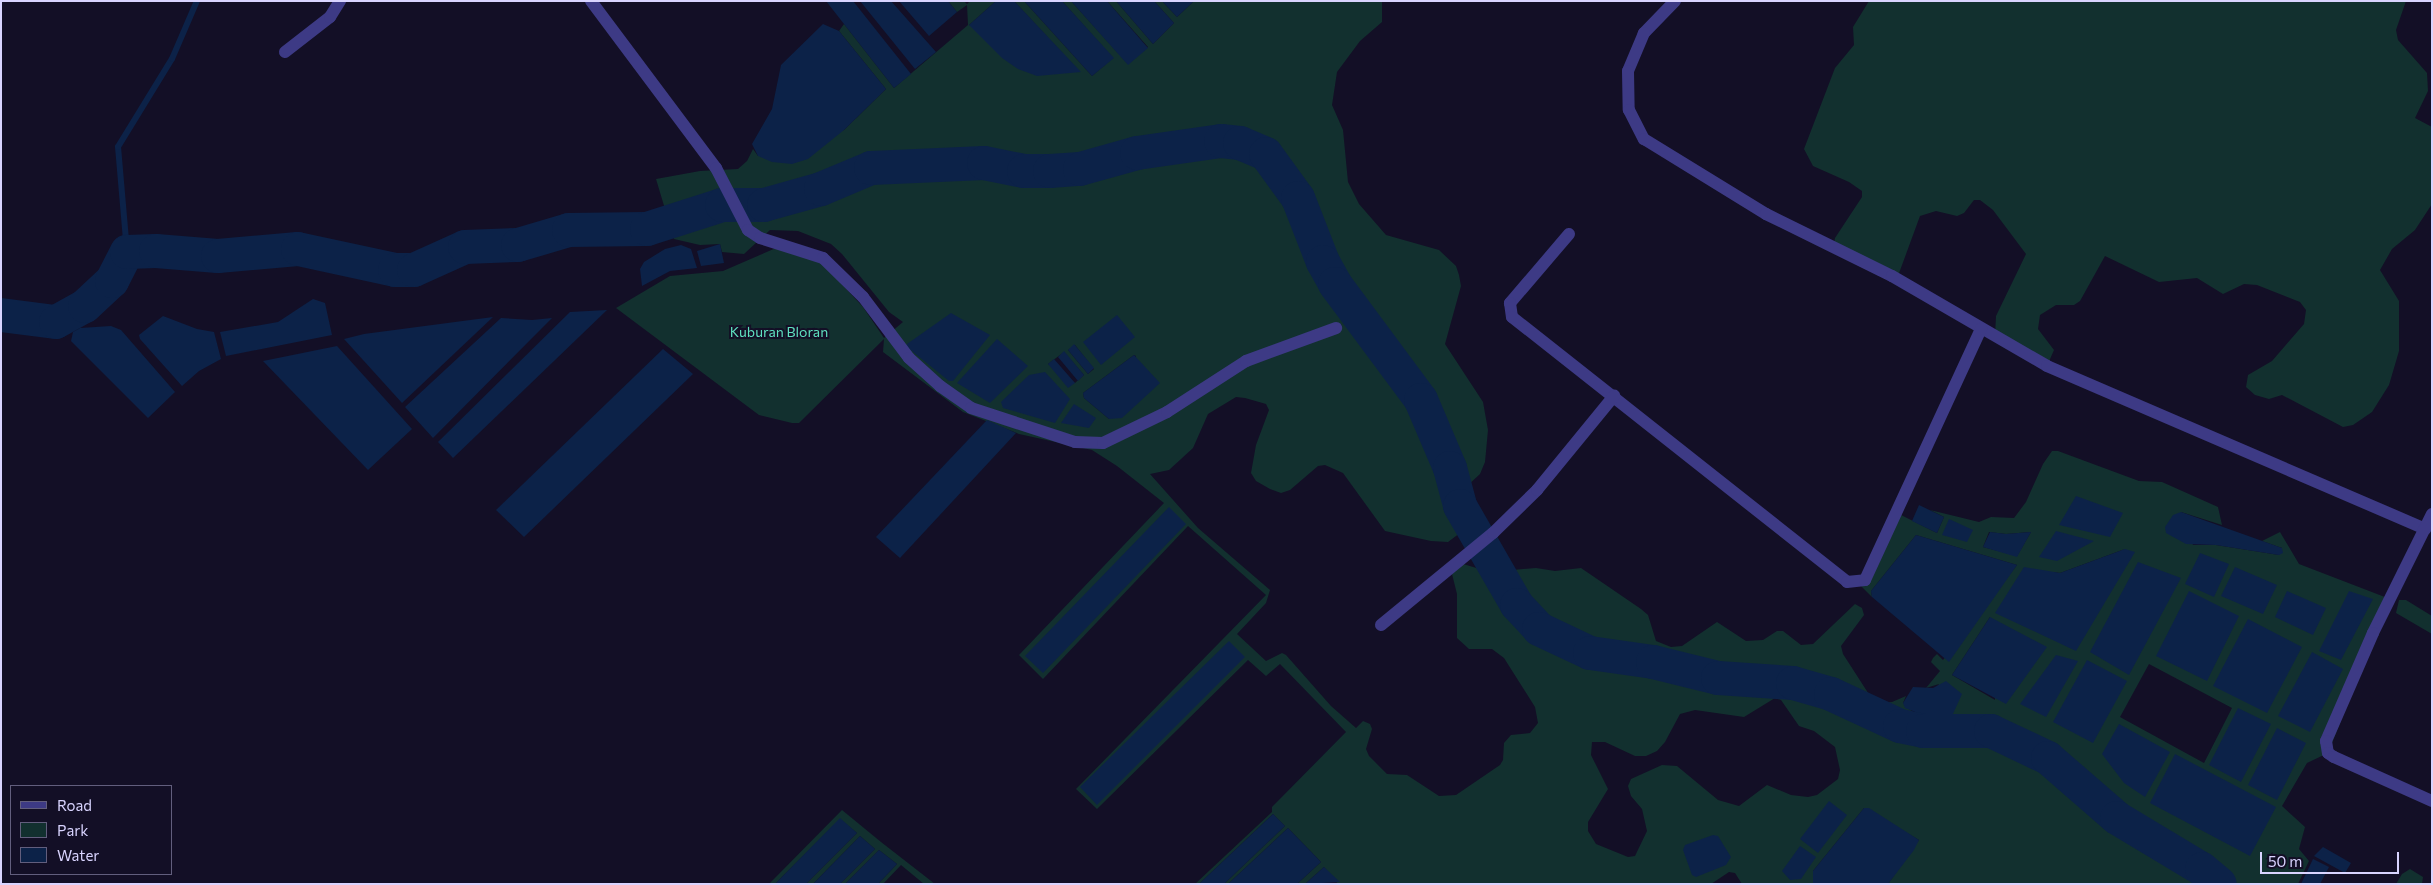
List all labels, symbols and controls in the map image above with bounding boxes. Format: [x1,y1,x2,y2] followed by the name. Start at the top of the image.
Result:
[730,324,828,340] park label: Kuburan Bloran
[10,785,172,875] legend
[57,796,92,814] text: Road
[57,821,88,839] text: Park
[2263,842,2402,874] scale bar
[57,846,99,864] text: Water
[2268,852,2302,870] text: 50 m

